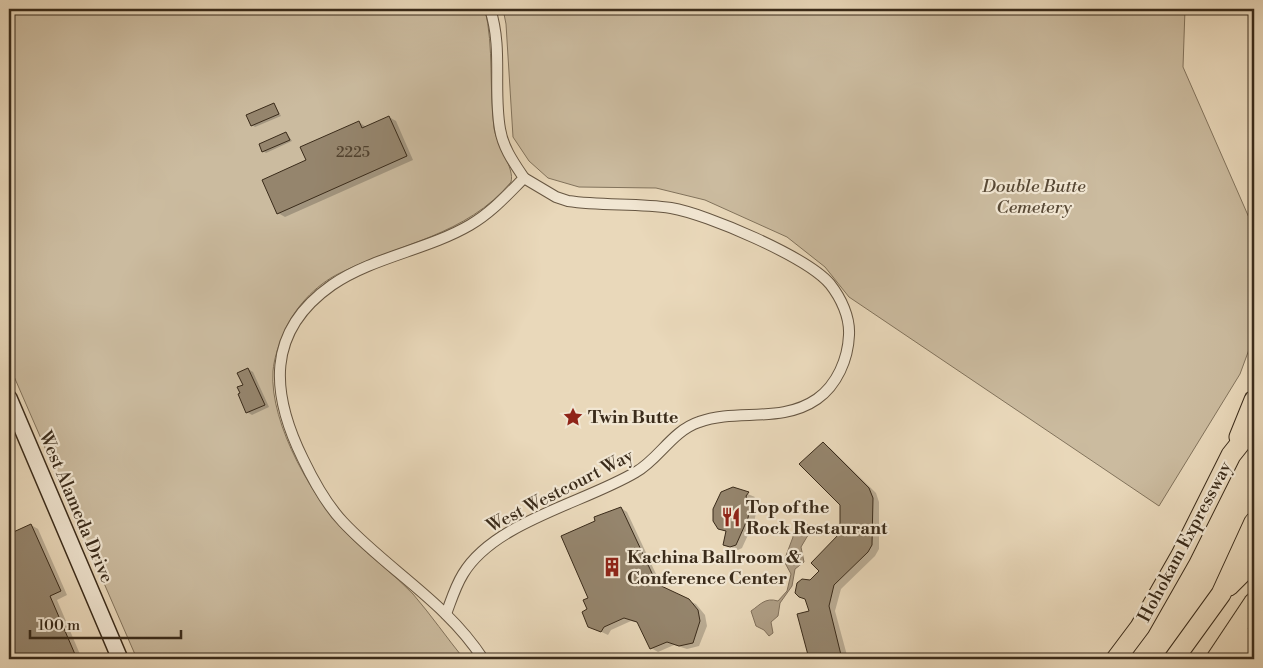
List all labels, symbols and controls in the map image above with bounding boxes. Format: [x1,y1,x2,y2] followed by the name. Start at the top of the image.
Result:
[336,143,370,162] house number: 2225
[981,175,1086,219] park label: Double Butte Cemetery
[562,406,584,428] place icon: Twin Butte
[588,406,679,429] place label: Twin Butte
[33,427,118,586] street label: West Alameda Drive
[482,444,637,538] street label: West Westcourt Way
[1133,457,1237,626] street label: Hohokam Expressway
[746,496,888,540] place label: Top of the Rock Restaurant
[720,506,742,528] restaurant icon: Top of the Rock Restaurant
[627,546,801,590] place label: Kachina Ballroom & Conference Center
[601,556,623,578] building icon: Kachina Ballroom & Conference Center
[30,608,181,640] scale bar
[38,616,80,635] text: 100 m

